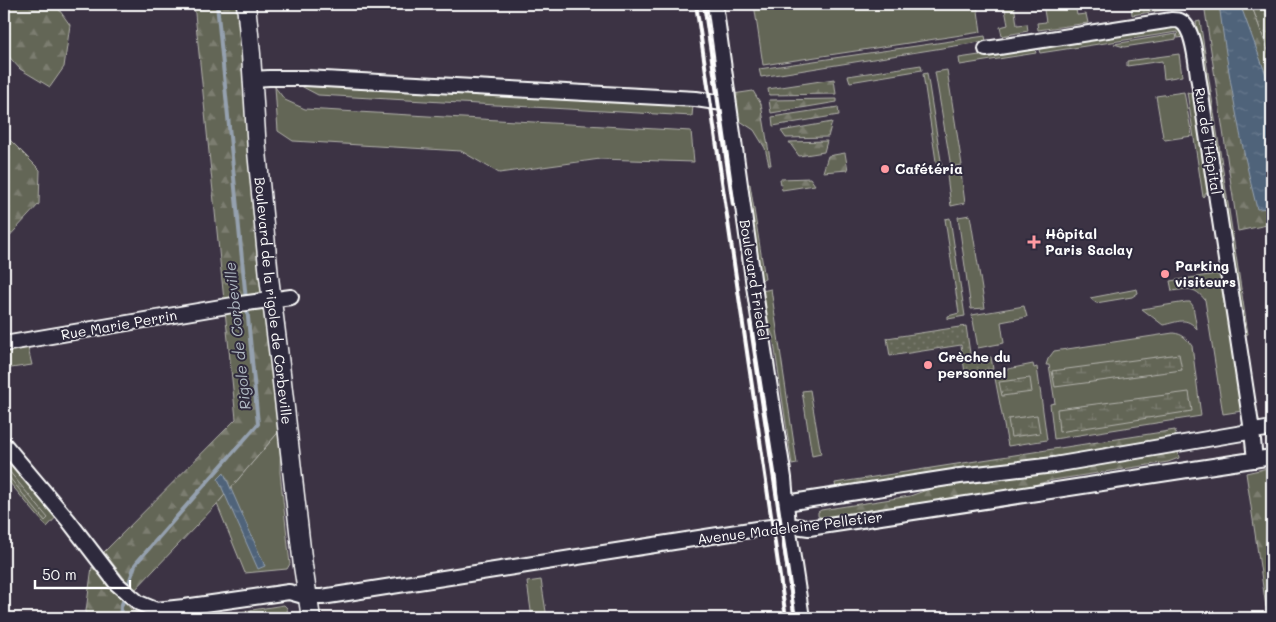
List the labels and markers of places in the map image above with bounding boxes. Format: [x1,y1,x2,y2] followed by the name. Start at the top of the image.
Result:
[895,159,963,178] place label: Cafétéria
[879,163,891,175] marker: Cafétéria
[1045,224,1133,259] place label: Hôpital Paris Saclay
[1027,235,1041,249] marker: Hôpital Paris Saclay
[1175,256,1236,291] place label: Parking visiteurs
[1159,268,1171,280] marker: Parking visiteurs
[938,347,1011,382] place label: Crèche du personnel
[922,359,934,371] marker: Crèche du personnel

